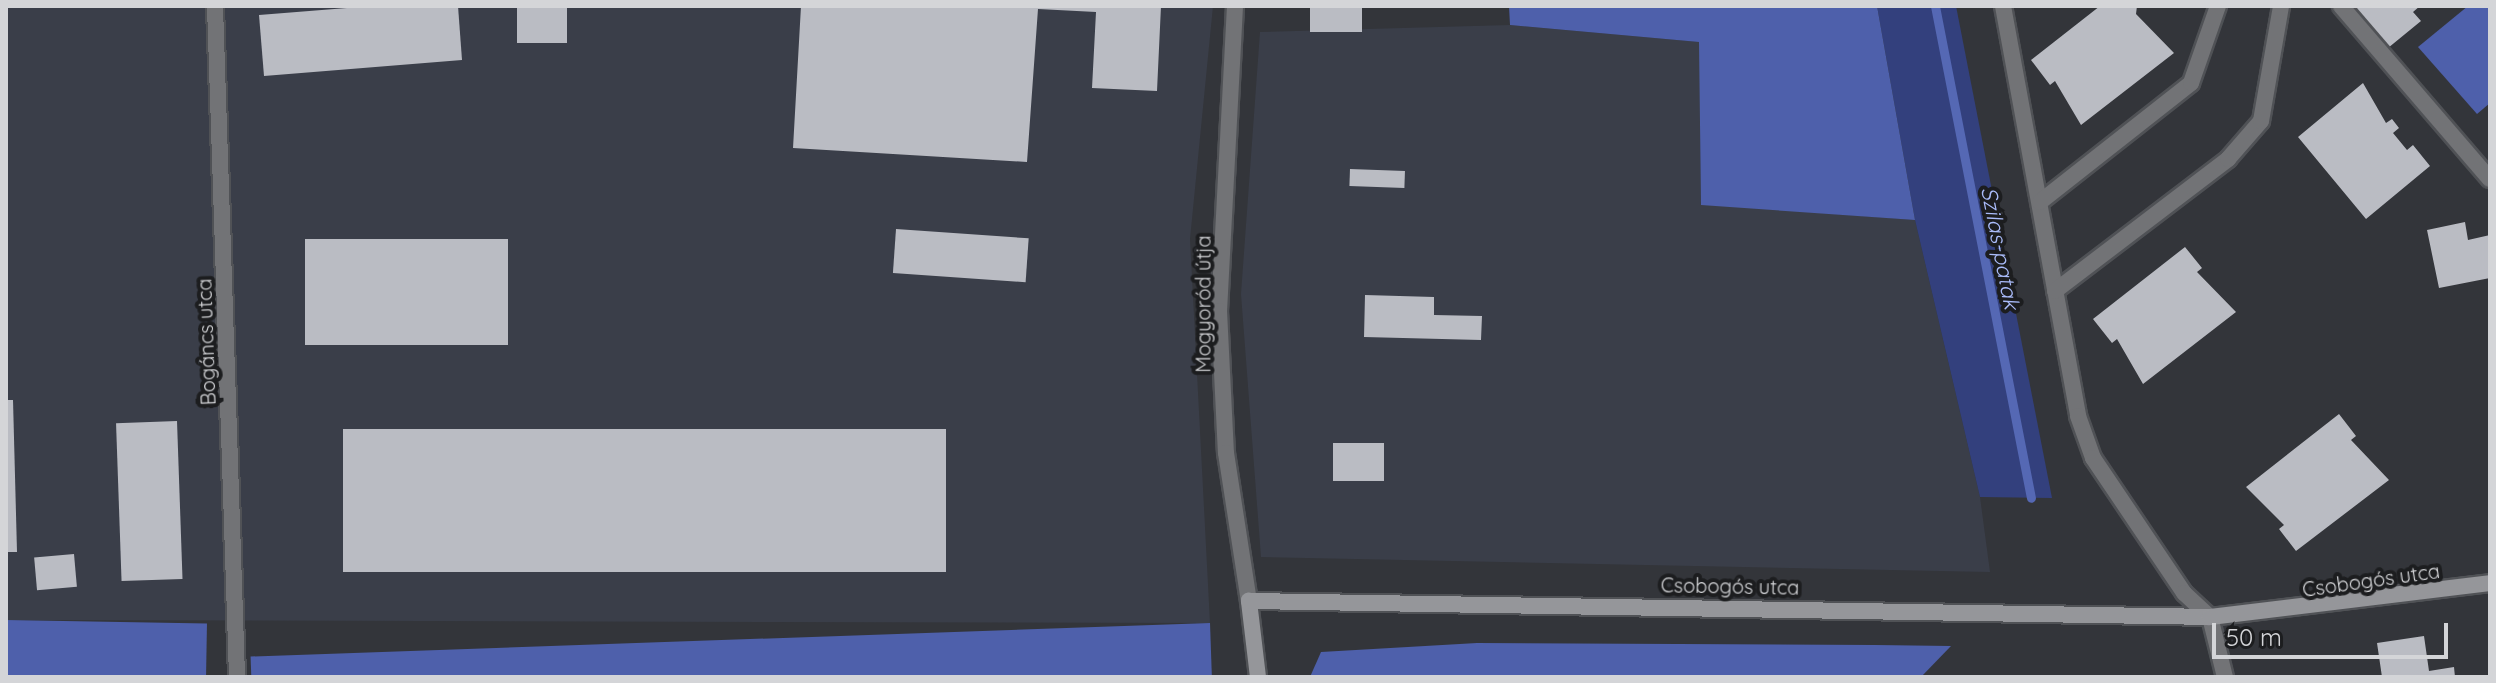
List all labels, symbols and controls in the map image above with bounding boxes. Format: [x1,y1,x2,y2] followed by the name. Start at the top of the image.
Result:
[1975,185,2025,311] water label: Szilas-patak
[1191,235,1215,373] street label: Mogyoród útja
[192,278,220,406] street label: Bogáncs utca
[2301,558,2441,602] street label: Csobogós utca
[1660,573,1800,599] street label: Csobogós utca
[2216,607,2452,657] scale bar
[2226,622,2282,652] text: 50 m

